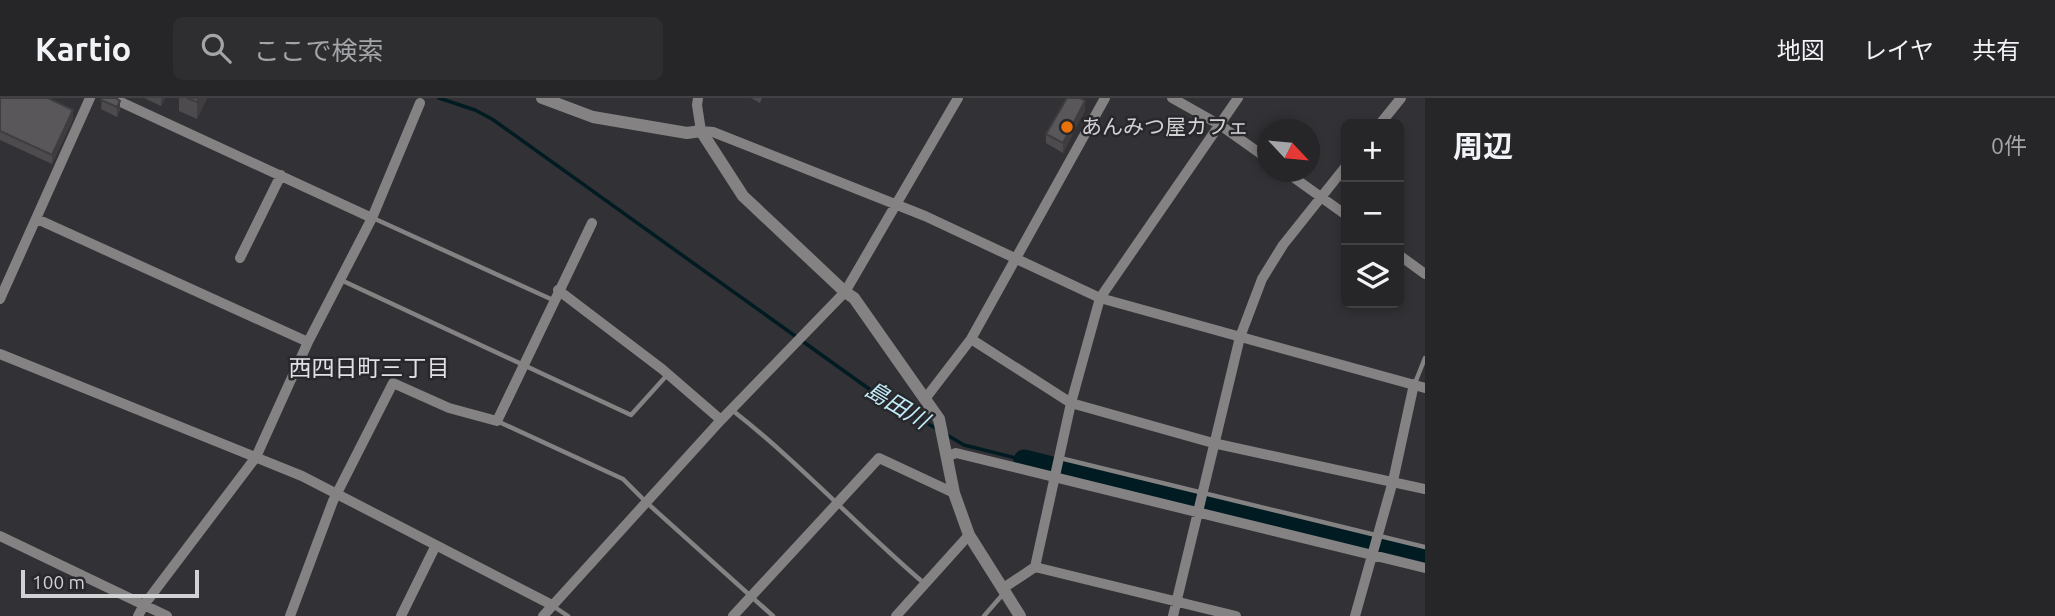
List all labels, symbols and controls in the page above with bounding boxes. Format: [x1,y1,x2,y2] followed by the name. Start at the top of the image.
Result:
[173,17,663,80] search box
[197,29,235,67] icon: search
[35,30,131,67] text: Kartio
[253,36,383,65] text: ここで検索
[1777,37,1825,64] text: 地図
[1863,37,1934,64] text: レイヤ
[1972,37,2020,64] text: 共有
[1081,114,1249,138] place label: あんみつ屋カフェ
[1059,119,1075,135] marker: あんみつ屋カフェ
[1257,119,1320,182] north arrow
[1341,119,1404,308] map controls
[1341,119,1404,182] button: +
[1453,129,1513,163] text: 周辺
[1991,133,2027,158] text: 0件
[1341,182,1404,245] button: −
[1341,245,1404,308] button: layers
[289,355,450,380] district label: 西四日町三丁目
[861,376,936,435] water label: 島田川
[21,567,200,599] scale bar
[32,571,85,593] text: 100 m

